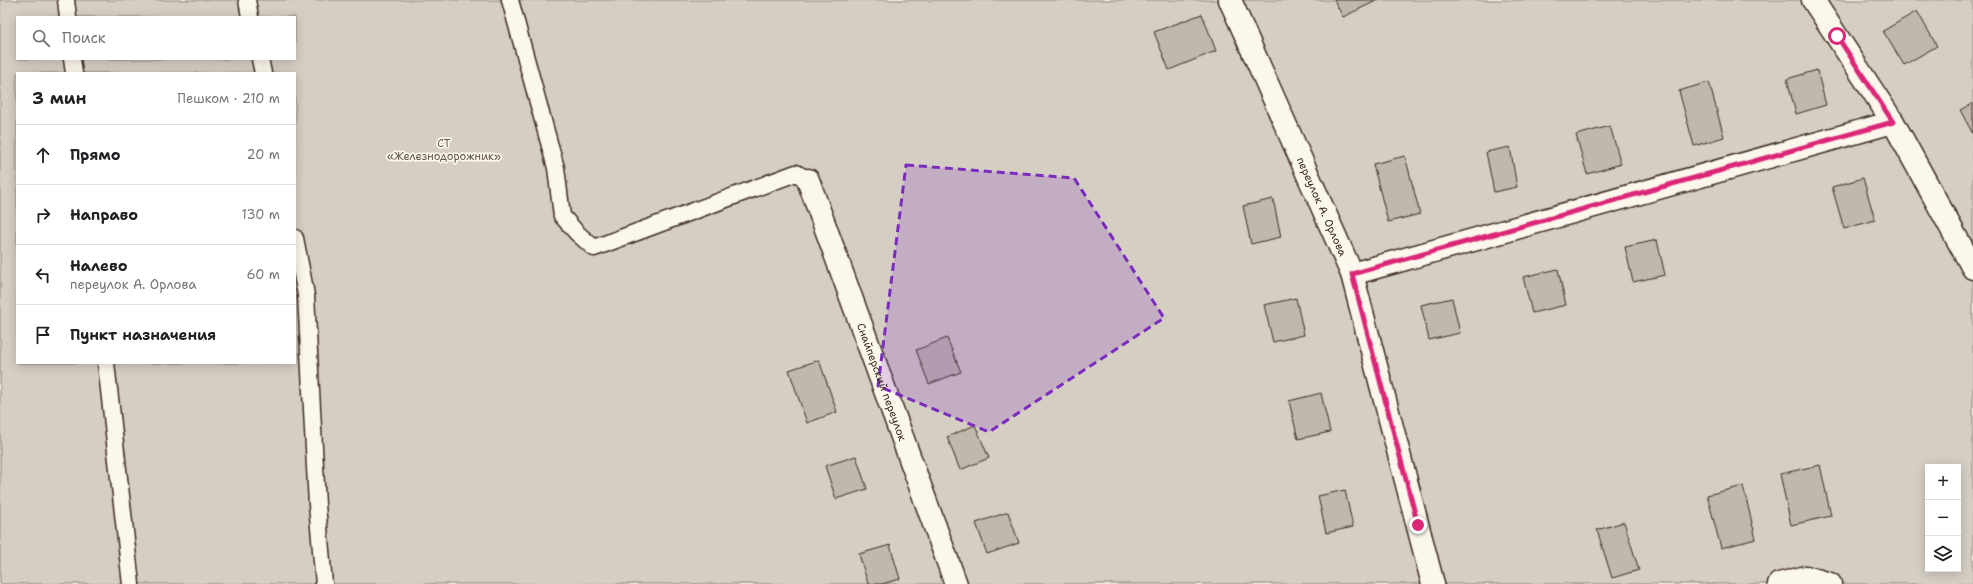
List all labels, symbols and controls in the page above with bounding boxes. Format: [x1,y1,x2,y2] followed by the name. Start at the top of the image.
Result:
[16,16,296,60] search box
[30,27,52,49] icon: search
[1828,27,1846,45] route start
[62,28,106,48] text: Поиск
[32,87,87,109] text: 3 мин
[177,90,280,107] text: Пешком · 210 m
[387,136,501,164] park label: СТ «Железнодорожник»
[32,144,54,166] icon: ahead
[70,145,120,165] text: Прямо
[247,146,280,163] text: 20 m
[1293,154,1351,259] street label: переулок А. Орлова
[32,204,54,226] icon: right
[70,205,138,225] text: Направо
[242,206,280,223] text: 130 m
[70,256,128,276] text: Налево
[32,264,54,286] icon: left
[247,266,280,283] text: 60 m
[70,276,197,293] text: переулок А. Орлова
[854,321,910,443] street label: Снайперский переулок
[32,324,54,346] icon: arrive
[70,325,216,345] text: Пункт назначения
[1925,464,1961,572] map controls
[1925,464,1961,500] button: +
[1925,500,1961,536] button: −
[1409,516,1427,534] route end
[1925,536,1961,572] button: layers

